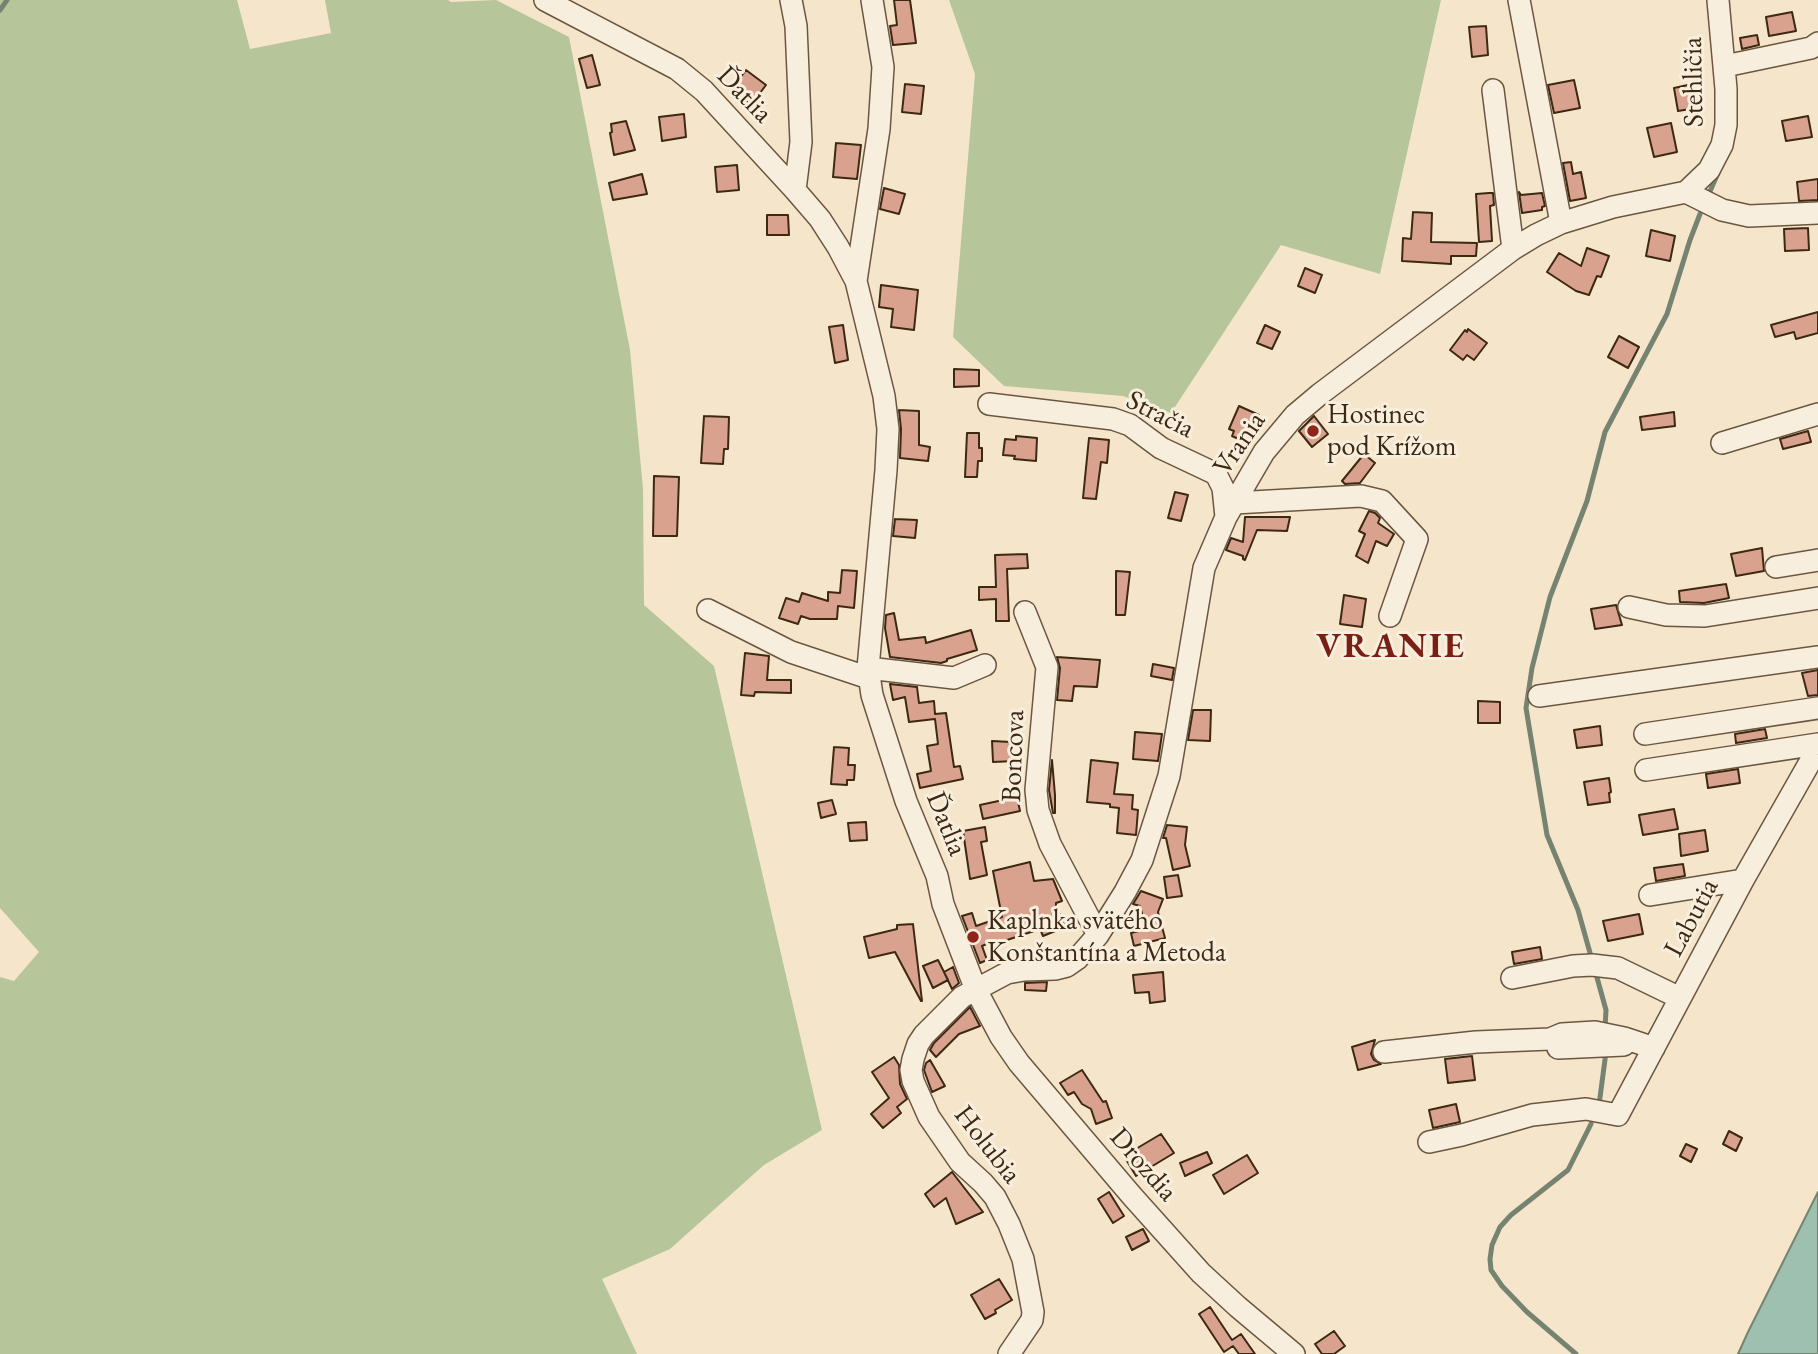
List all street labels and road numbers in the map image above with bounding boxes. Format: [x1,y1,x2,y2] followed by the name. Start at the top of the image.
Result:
[1676,37,1712,127] street label: Stehličia
[709,60,779,130] street label: Ďatlia
[1120,384,1200,446] street label: Stračia
[1207,406,1273,482] street label: Vrania
[996,709,1032,803] street label: Boncova
[918,787,974,861] street label: Ďatlia
[1658,873,1726,963] street label: Labutia
[946,1099,1028,1191] street label: Holubia
[1102,1121,1184,1209] street label: Drozdia

